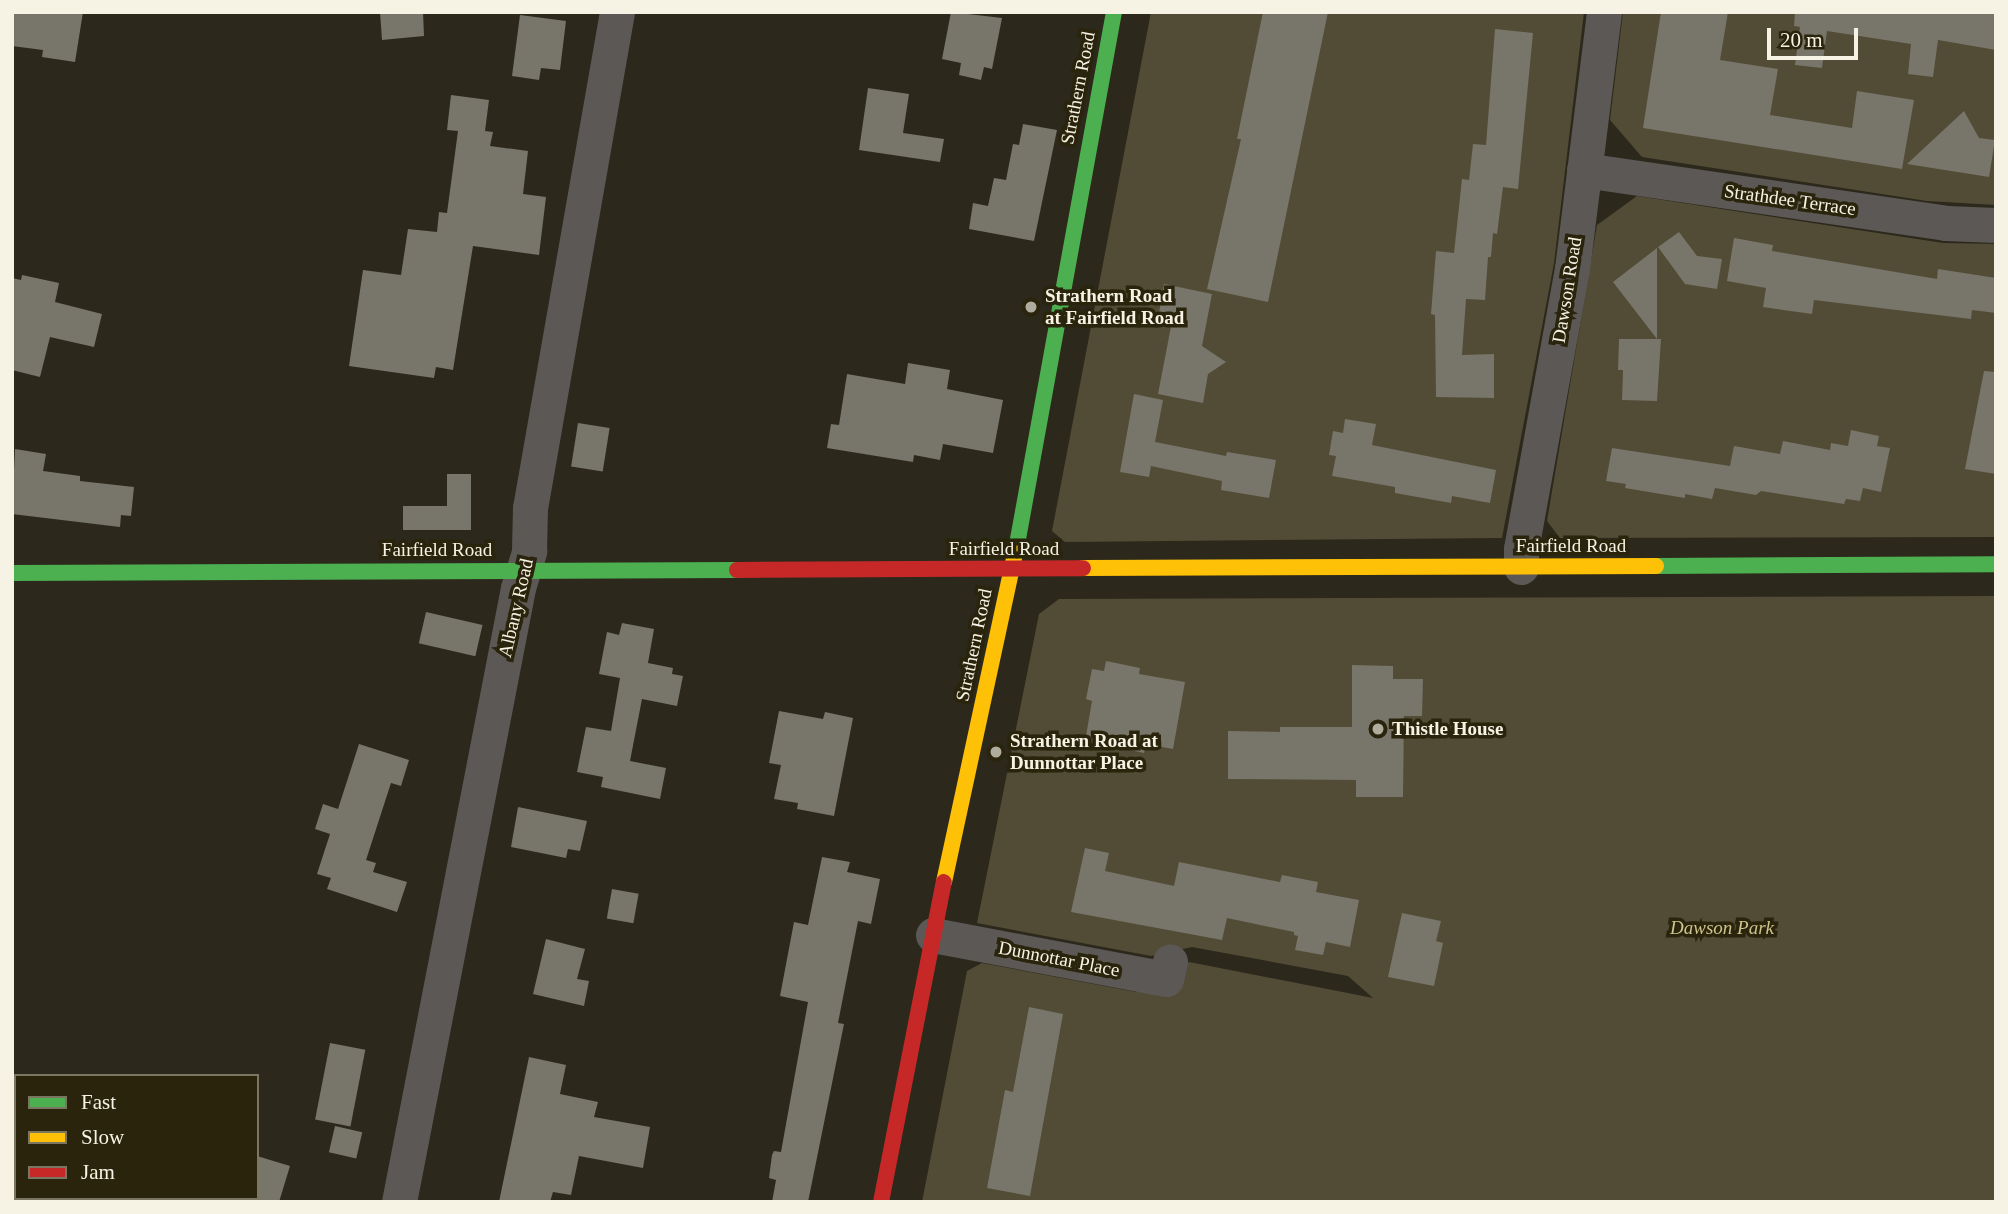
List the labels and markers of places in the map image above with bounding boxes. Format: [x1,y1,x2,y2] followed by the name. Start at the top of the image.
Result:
[1045,285,1184,329] place label: Strathern Road at Fairfield Road
[1023,299,1039,315] marker: Strathern Road at Fairfield Road
[1392,718,1503,740] place label: Thistle House
[1370,721,1386,737] marker: Thistle House
[1010,730,1158,774] place label: Strathern Road at Dunnottar Place
[988,744,1004,760] marker: Strathern Road at Dunnottar Place

